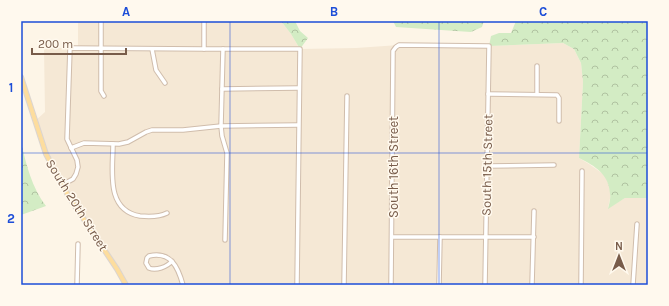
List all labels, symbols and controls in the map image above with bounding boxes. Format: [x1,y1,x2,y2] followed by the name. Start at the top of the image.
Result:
[122,4,130,19] text: A
[330,4,338,19] text: B
[539,4,547,19] text: C
[32,30,126,56] scale bar
[38,37,73,51] text: 200 m
[9,80,13,95] text: 1
[479,114,495,216] street label: South 15th Street
[386,116,401,218] street label: South 16th Street
[43,156,111,254] street label: South 20th Street
[7,211,15,226] text: 2
[599,236,639,276] north arrow
[615,240,623,253] text: N

